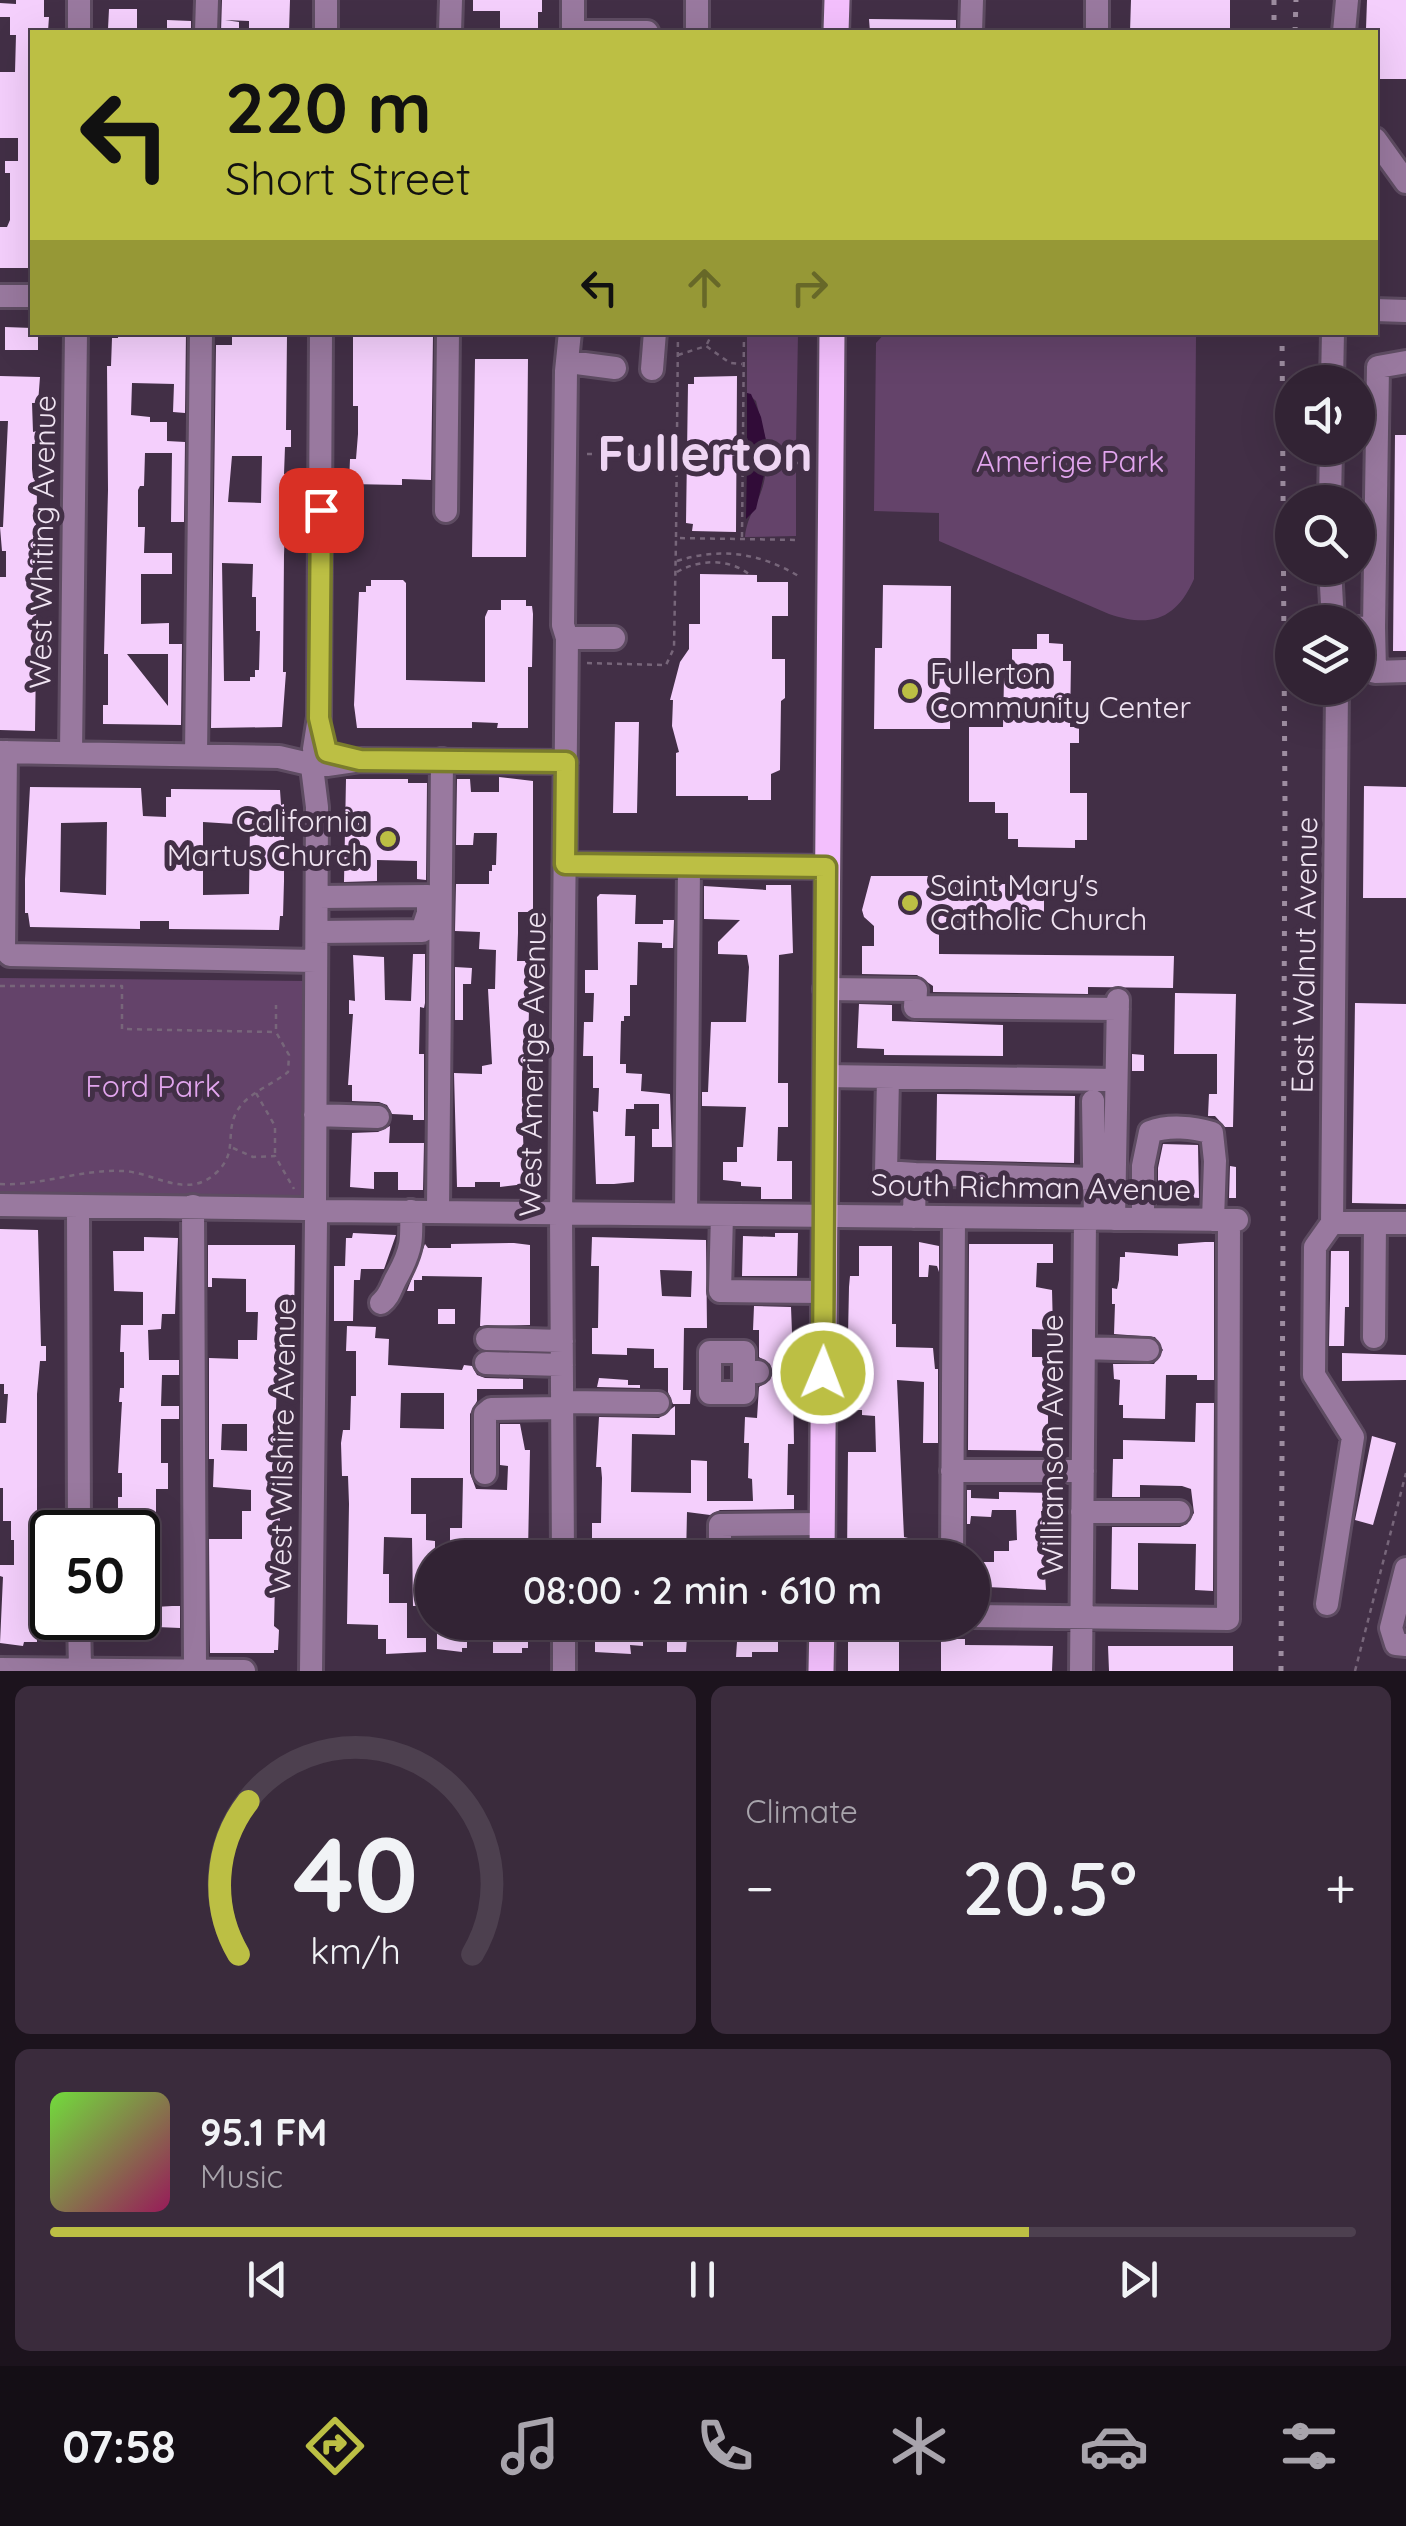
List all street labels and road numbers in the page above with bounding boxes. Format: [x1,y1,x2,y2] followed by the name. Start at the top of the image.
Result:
[20,395,64,689] street label: West Whiting Avenue
[1283,816,1325,1094] street label: East Walnut Avenue
[510,911,554,1217] street label: West Amerige Avenue
[871,1165,1191,1209] street label: South Richman Avenue
[260,1297,304,1594] street label: West Wilshire Avenue
[1033,1314,1071,1576] street label: Williamson Avenue

